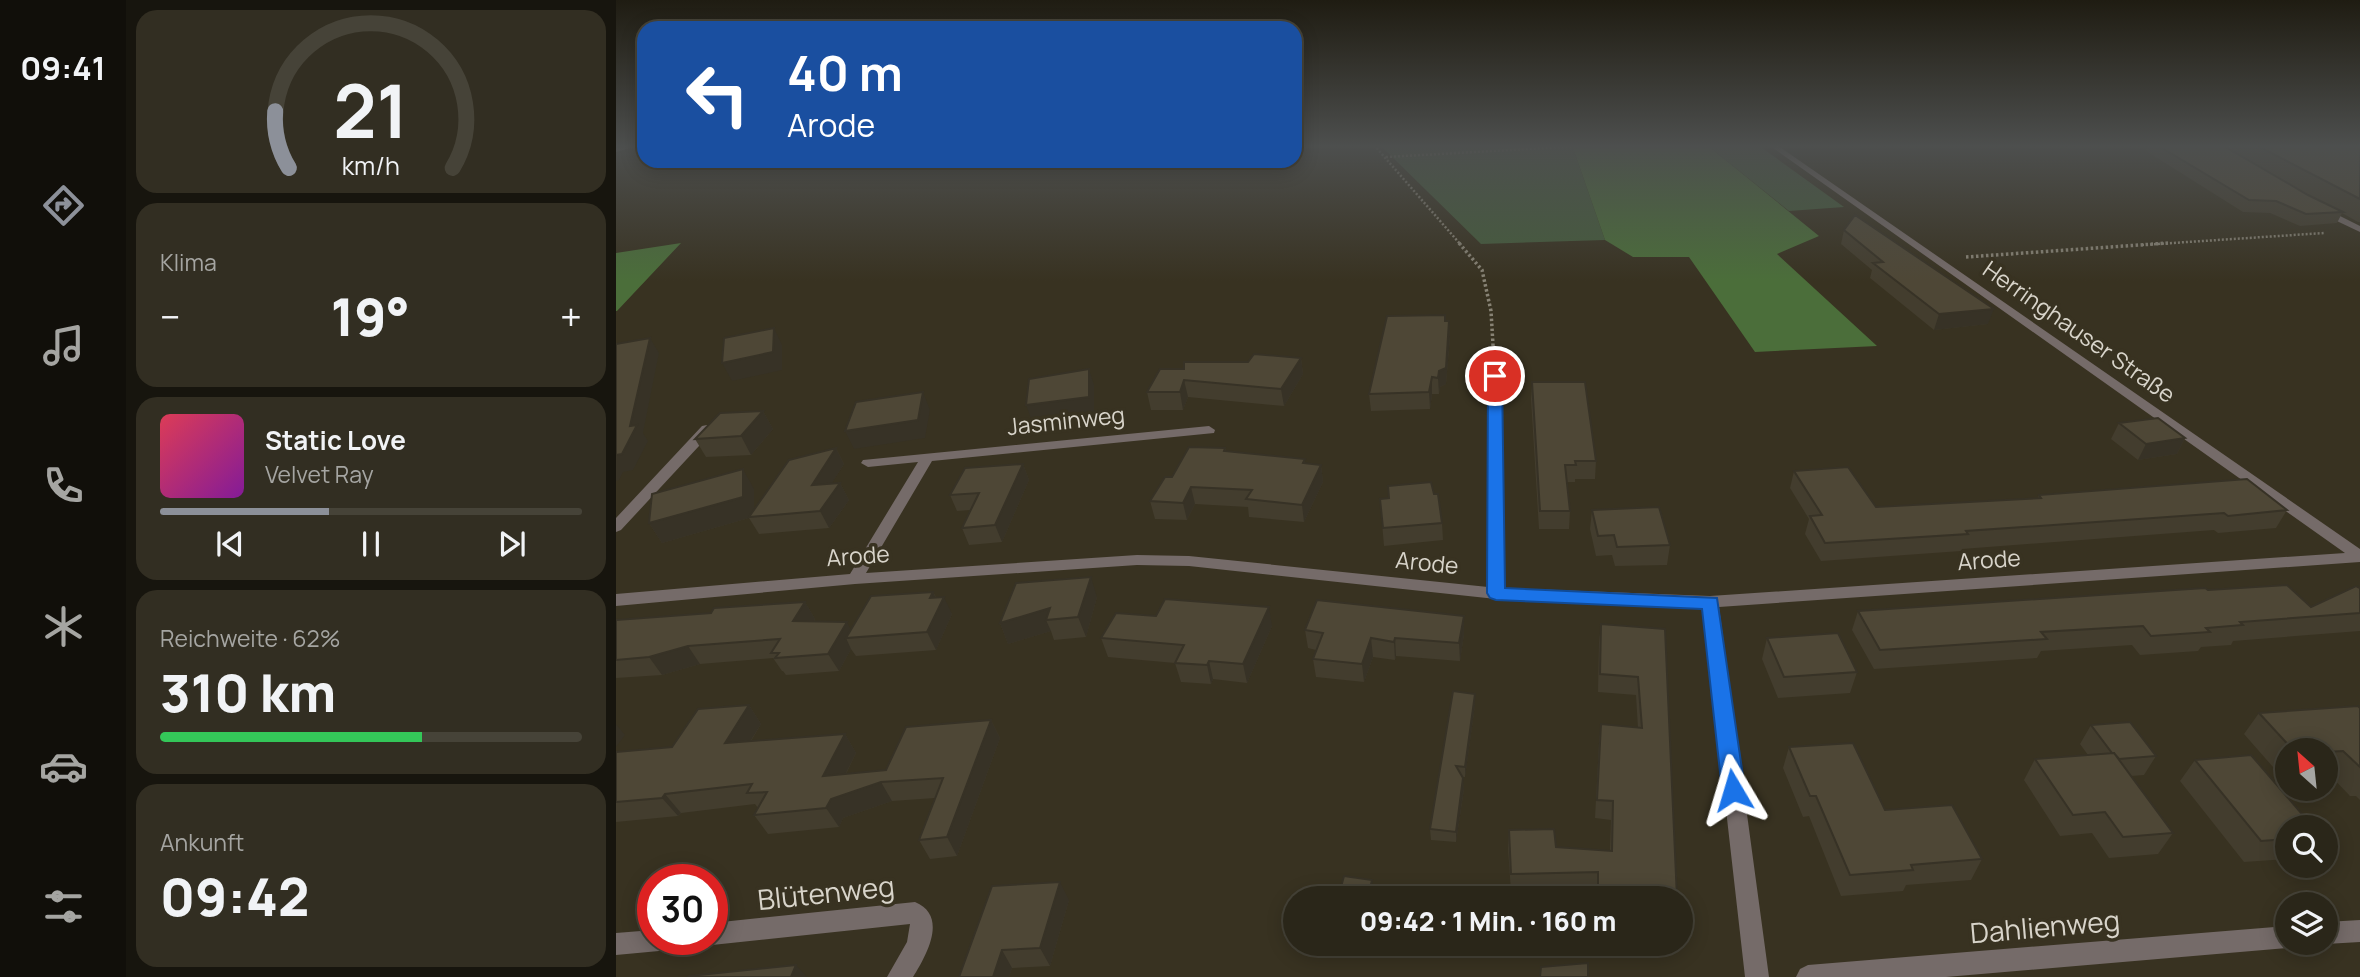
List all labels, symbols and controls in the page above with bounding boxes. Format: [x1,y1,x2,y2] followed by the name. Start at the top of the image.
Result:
[787,39,903,106] text: 40 m
[20,46,106,90] text: 09:41
[672,49,763,140] icon: left
[333,60,409,160] text: 21
[787,103,875,147] text: Arode
[342,148,400,183] text: km/h
[39,181,88,230] icon: directions
[160,246,217,278] text: Klima
[1977,253,2182,410] street label: Herringhauser Straße
[331,281,410,352] text: 19°
[160,290,181,342] text: −
[560,290,582,342] text: +
[39,321,88,370] icon: music
[1465,346,1525,406] pin
[1476,357,1514,395] icon: arrive
[1005,398,1126,442] street label: Jasminweg
[265,422,406,458] text: Static Love
[265,458,374,490] text: Velvet Ray
[39,461,88,510] icon: phone
[211,525,249,563] icon: previous
[352,525,390,563] icon: pause
[493,525,531,563] icon: next
[825,537,891,573] street label: Arode
[1956,541,2022,577] street label: Arode
[1394,543,1460,581] street label: Arode
[39,602,88,651] icon: climate
[160,622,340,654] text: Reichweite · 62%
[160,657,336,728] text: 310 km
[2275,738,2338,802] north arrow
[2275,738,2338,955] map controls
[39,742,88,791] icon: car
[1696,753,1770,827] position arrow
[2275,815,2338,878] button: search
[160,826,244,858] text: Ankunft
[160,861,309,932] text: 09:42
[637,864,728,955] speed limit sign: 30
[756,866,896,918] street label: Blütenweg
[39,882,88,931] icon: filters
[2275,892,2338,955] button: layers
[1968,901,2122,951] street label: Dahlienweg
[1360,903,1616,939] text: 09:42 · 1 Min. · 160 m

